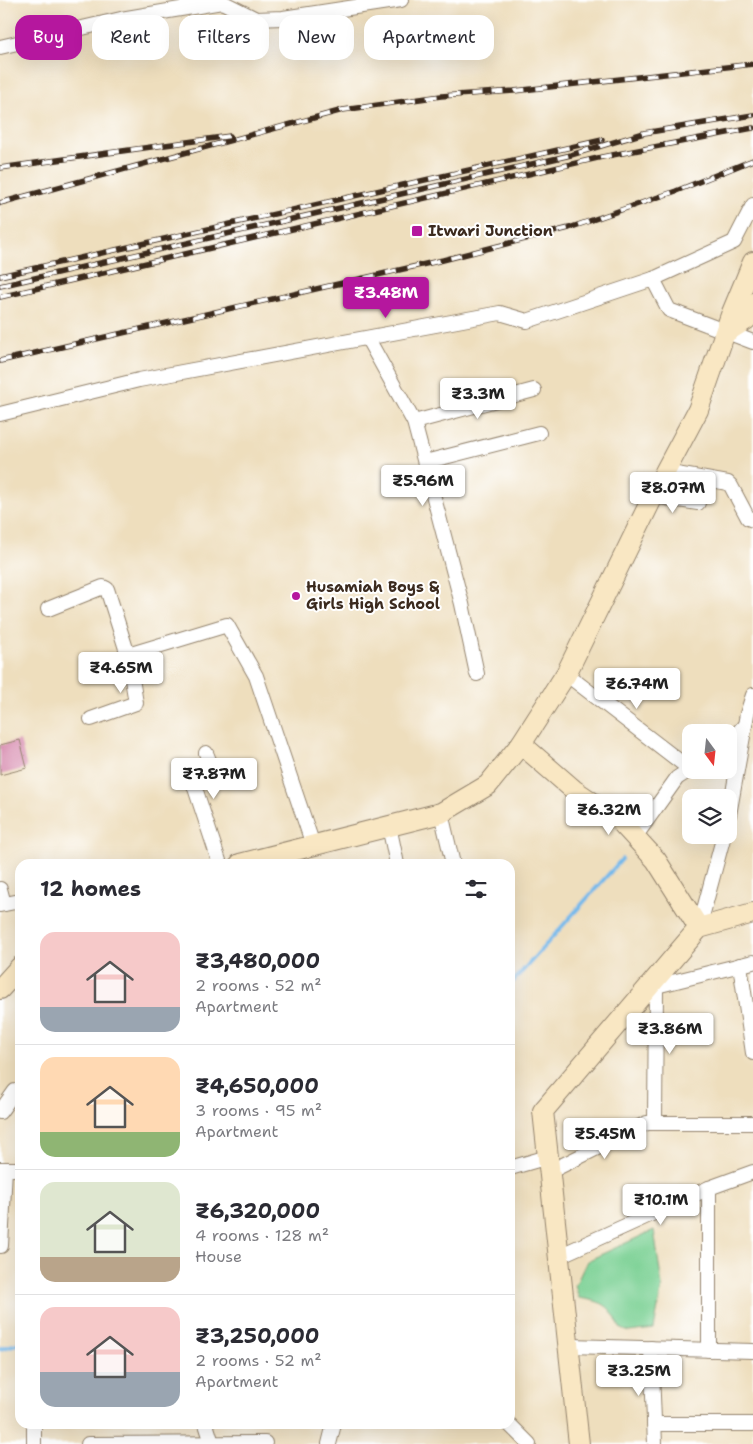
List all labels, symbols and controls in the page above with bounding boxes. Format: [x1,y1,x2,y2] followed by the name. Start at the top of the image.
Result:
[15,15,82,60] chip: Buy
[92,15,169,60] chip: Rent
[179,15,269,60] chip: Filters
[279,15,354,60] chip: New
[364,15,494,60] chip: Apartment
[428,221,553,241] place label: Itwari Junction
[410,224,424,238] marker: Itwari Junction
[345,276,427,319] pin: ₹3.48M
[354,282,418,303] text: ₹3.48M
[443,378,513,420] pin: ₹3.3M
[451,383,505,404] text: ₹3.3M
[382,464,464,507] pin: ₹5.96M
[392,470,454,491] text: ₹5.96M
[632,472,714,514] pin: ₹8.07M
[641,477,705,498] text: ₹8.07M
[306,577,440,614] place label: Husamiah Boys & Girls High School
[290,590,302,602] marker: Husamiah Boys & Girls High School
[80,652,162,694] pin: ₹4.65M
[89,657,153,678] text: ₹4.65M
[596,668,678,710] pin: ₹6.74M
[605,673,669,694] text: ₹6.74M
[682,724,738,779] north arrow
[682,724,737,844] map controls
[173,758,255,800] pin: ₹7.87M
[182,763,246,784] text: ₹7.87M
[682,789,737,844] button: layers
[568,794,650,836] pin: ₹6.32M
[577,799,641,820] text: ₹6.32M
[40,875,141,903] text: 12 homes
[462,875,490,903] icon: filters
[195,947,320,975] text: ₹3,480,000
[80,952,140,1012] icon: home
[195,975,322,996] text: 2 rooms · 52 m²
[195,996,278,1017] text: Apartment
[629,1012,711,1055] pin: ₹3.86M
[638,1018,702,1039] text: ₹3.86M
[195,1072,319,1100] text: ₹4,650,000
[80,1077,140,1137] icon: home
[195,1100,322,1121] text: 3 rooms · 95 m²
[564,1118,646,1160] pin: ₹5.45M
[195,1121,278,1142] text: Apartment
[574,1123,636,1144] text: ₹5.45M
[620,1184,702,1226] pin: ₹10.1M
[633,1189,689,1210] text: ₹10.1M
[195,1197,320,1225] text: ₹6,320,000
[80,1202,140,1262] icon: home
[195,1225,329,1246] text: 4 rooms · 128 m²
[195,1246,242,1267] text: House
[195,1322,320,1350] text: ₹3,250,000
[80,1327,140,1387] icon: home
[195,1350,322,1371] text: 2 rooms · 52 m²
[598,1354,680,1397] pin: ₹3.25M
[607,1360,671,1381] text: ₹3.25M
[195,1371,278,1392] text: Apartment

